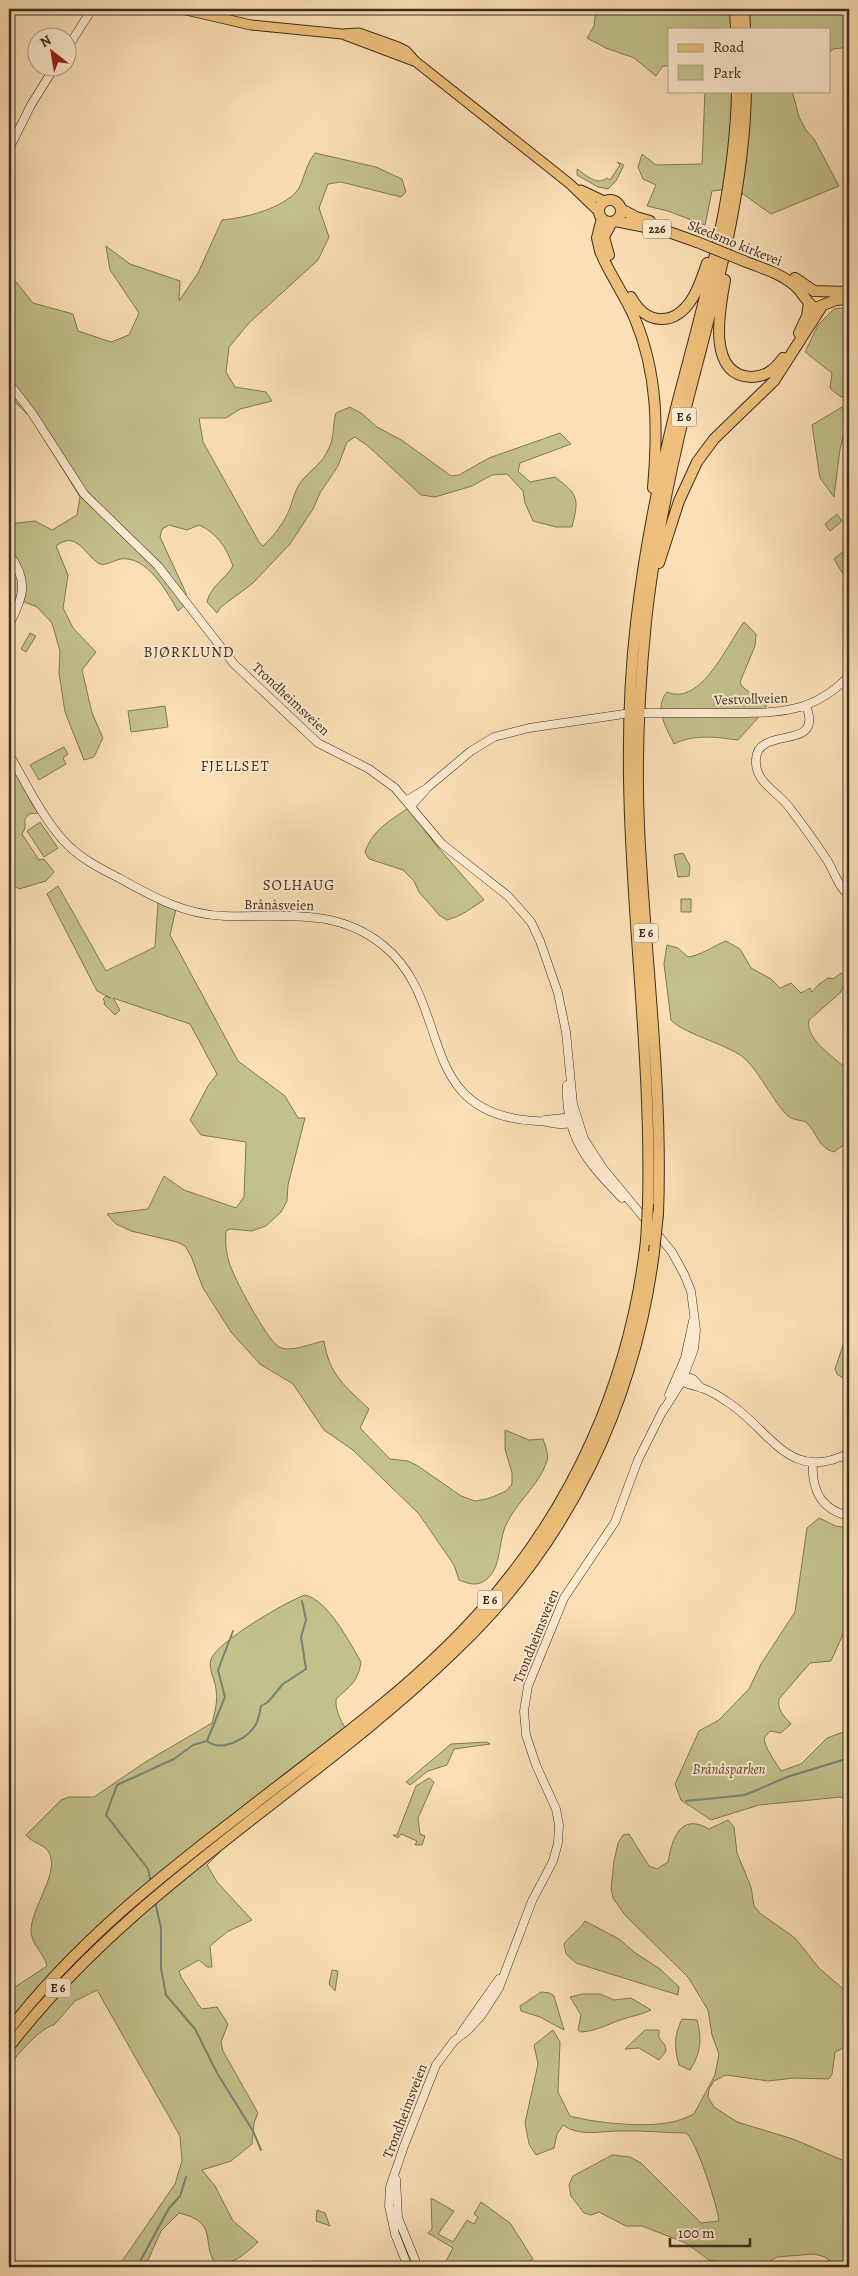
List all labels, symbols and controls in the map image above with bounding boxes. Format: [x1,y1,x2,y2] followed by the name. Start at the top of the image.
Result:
[28,28,78,78] north arrow
[668,28,830,92] legend
[36,31,55,52] text: N
[713,37,745,57] text: Road
[713,63,742,83] text: Park
[685,215,785,271] street label: Skedsmo kirkevei
[643,220,671,238] road number: 226
[672,408,696,427] road number: E 6
[144,642,234,662] district label: BJØRKLUND
[248,658,334,740] street label: Trondheimsveien
[713,688,789,710] street label: Vestvollveien
[200,756,270,776] district label: FJELLSET
[263,875,335,895] district label: SOLHAUG
[244,895,314,915] street label: Brånåsveien
[634,924,658,942] road number: E 6
[509,1586,564,1686] street label: Trondheimsveien
[478,1590,502,1610] road number: E 6
[693,1760,766,1779] park label: Brånåsparken
[46,1979,70,1998] road number: E 6
[378,2061,432,2161] street label: Trondheimsveien
[670,2216,750,2248] scale bar
[678,2223,715,2243] text: 100 m

